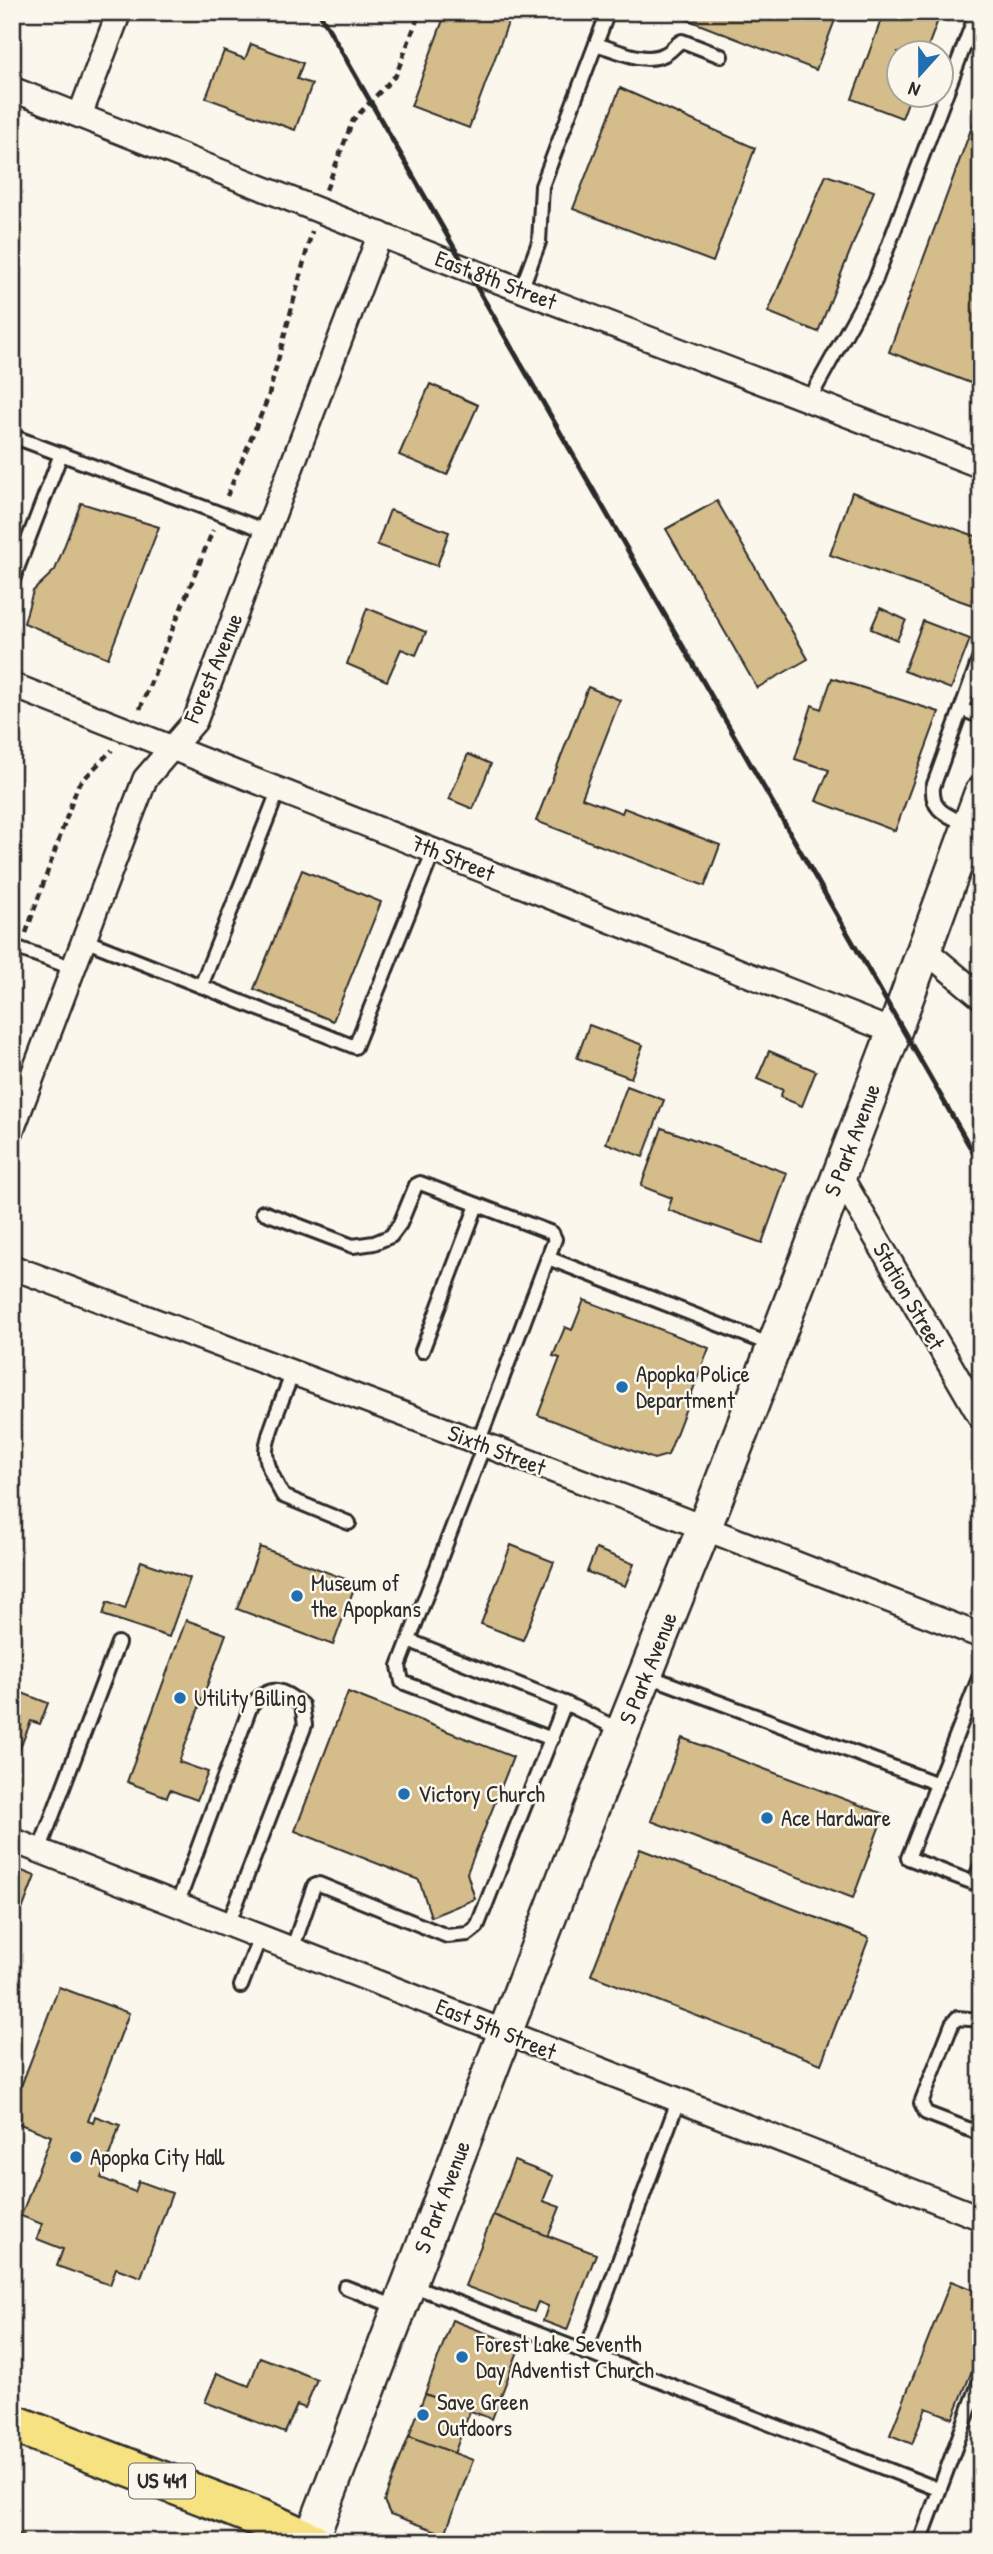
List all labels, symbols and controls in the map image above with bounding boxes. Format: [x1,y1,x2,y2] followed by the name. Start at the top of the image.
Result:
[884,38,954,108] north arrow
[905,76,923,104] text: N
[431,242,562,317] street label: East 8th Street
[175,608,250,728] street label: Forest Avenue
[407,827,501,889] street label: 7th Street
[816,1079,887,1200] street label: S Park Avenue
[866,1236,953,1356] street label: Station Street
[636,1358,750,1415] place label: Apopka Police Department
[614,1379,630,1395] marker: Apopka Police Department
[444,1417,552,1483] street label: Sixth Street
[311,1567,421,1624] place label: Museum of the Apopkans
[289,1588,305,1604] marker: Museum of the Apopkans
[611,1607,684,1728] street label: S Park Avenue
[194,1682,306,1713] place label: Utility Billing
[172,1690,188,1706] marker: Utility Billing
[418,1778,545,1809] place label: Victory Church
[396,1786,412,1802] marker: Victory Church
[781,1802,891,1833] place label: Ace Hardware
[759,1810,775,1826] marker: Ace Hardware
[431,1990,562,2067] street label: East 5th Street
[406,2136,477,2257] street label: S Park Avenue
[90,2141,225,2172] place label: Apopka City Hall
[68,2149,84,2165] marker: Apopka City Hall
[475,2328,654,2385] place label: Forest Lake Seventh Day Adventist Church
[454,2349,470,2365] marker: Forest Lake Seventh Day Adventist Church
[437,2386,529,2443] place label: Save Green Outdoors
[415,2407,431,2423] marker: Save Green Outdoors
[129,2464,195,2498] road number: US 441

